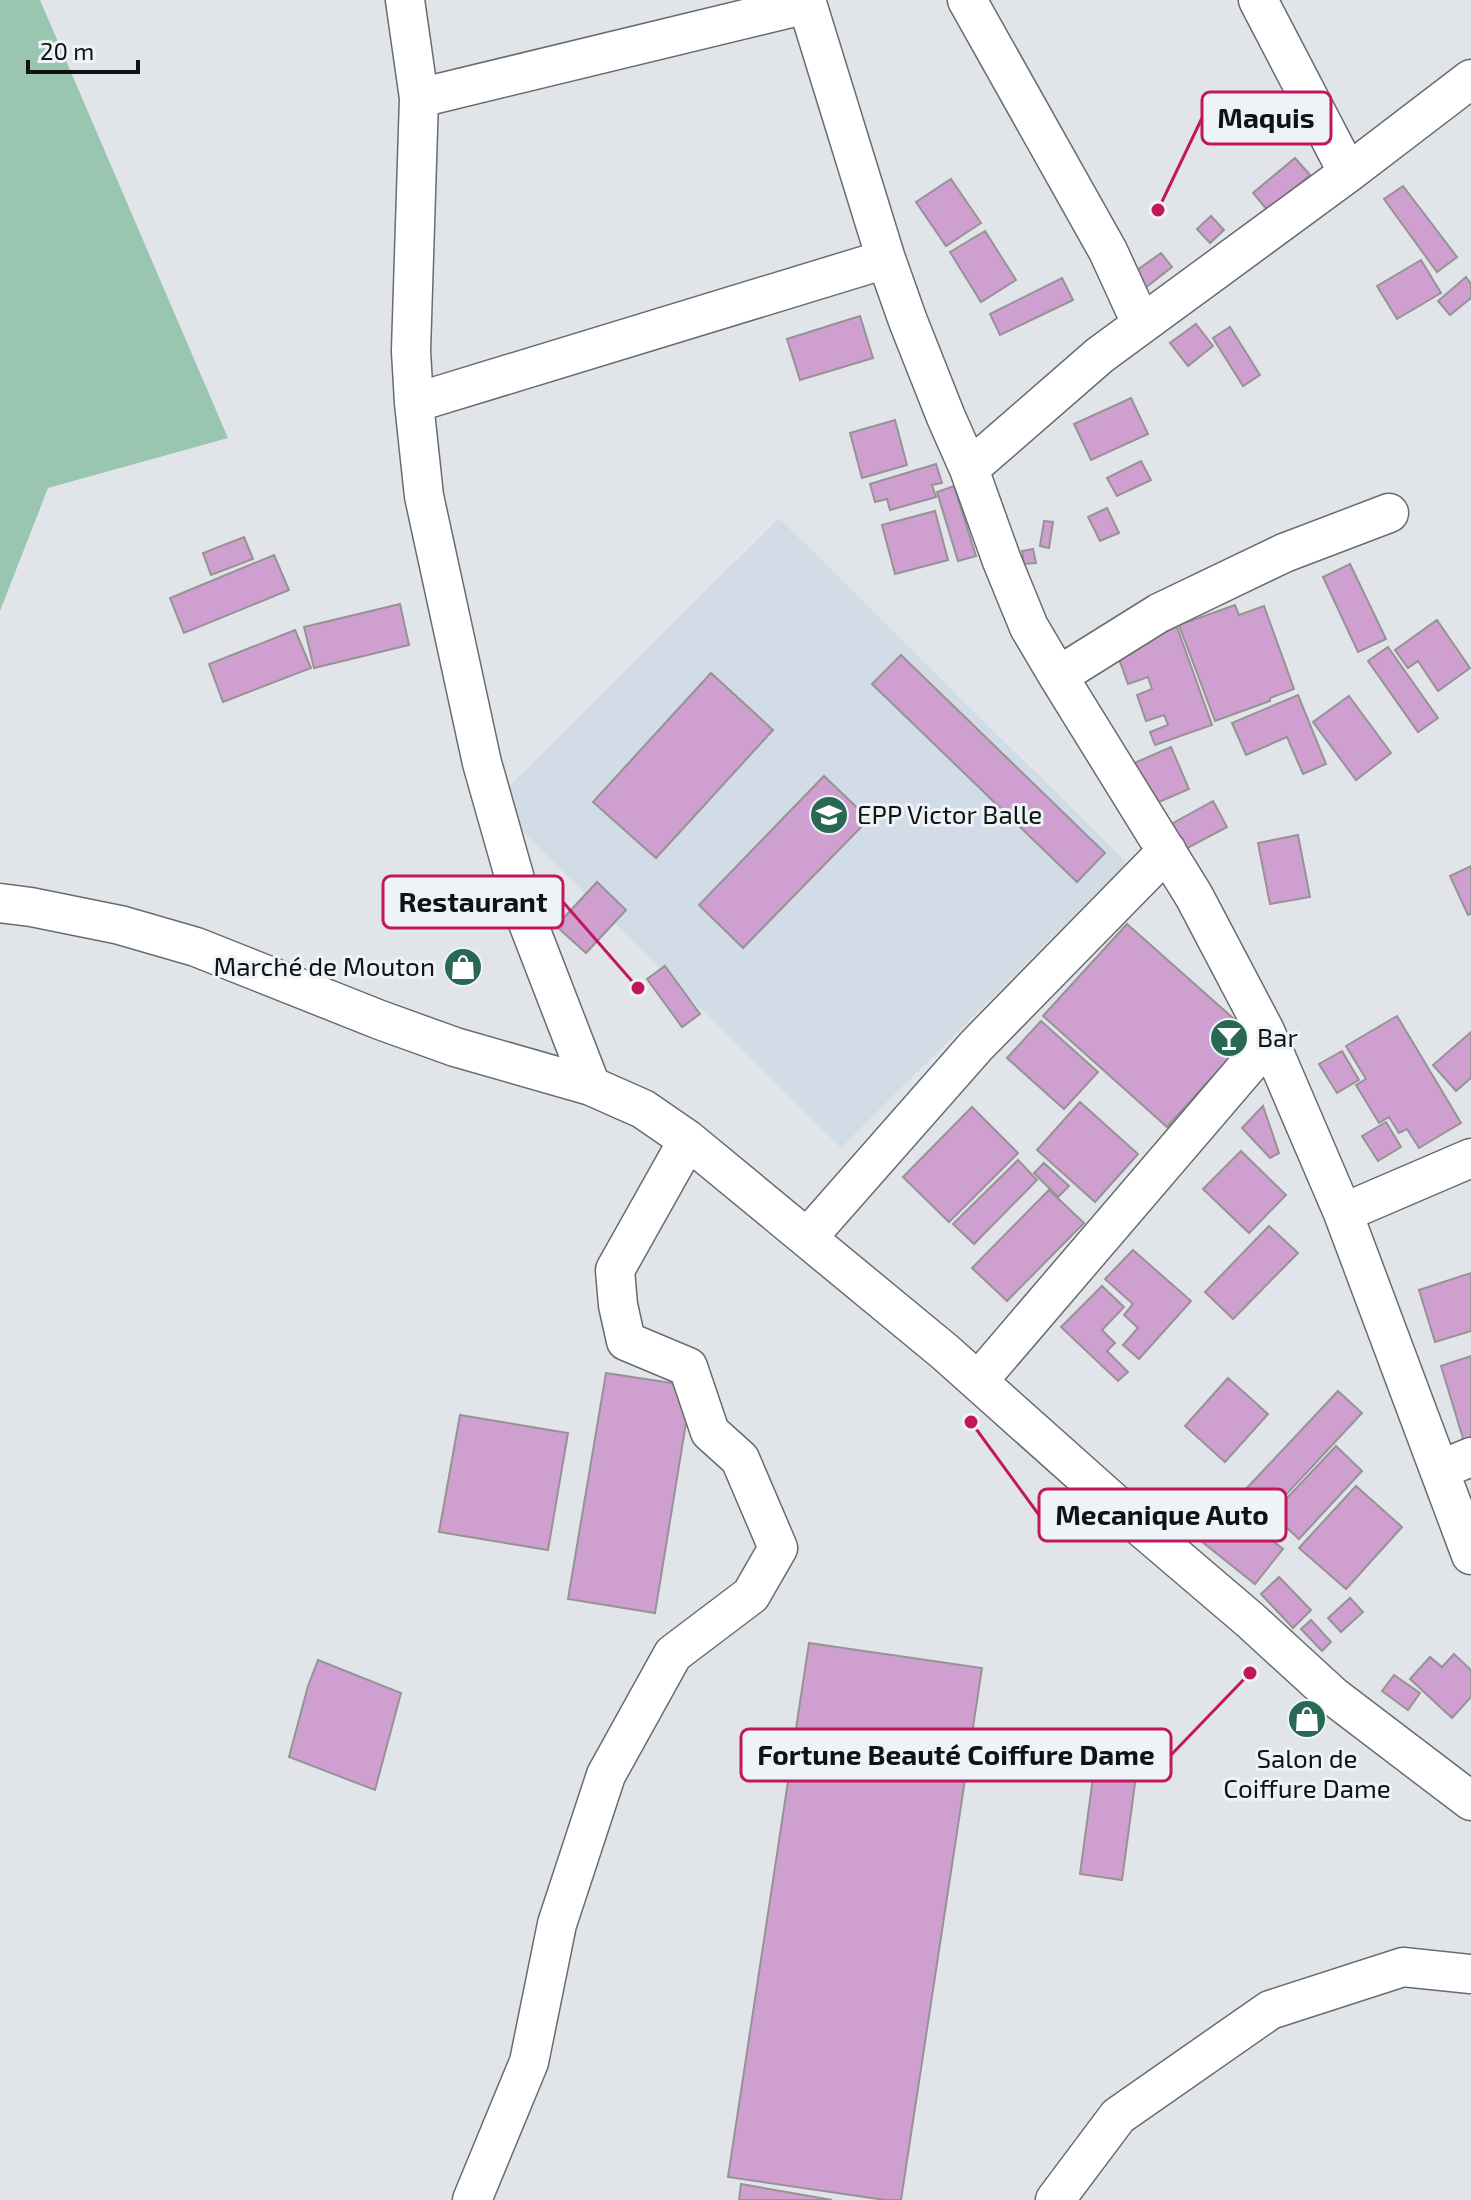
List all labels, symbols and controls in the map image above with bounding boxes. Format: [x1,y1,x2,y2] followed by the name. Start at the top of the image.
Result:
[28,24,138,74] scale bar
[40,36,94,65] text: 20 m
[1202,92,1331,144] callout: Maquis
[1217,100,1315,134] text: Maquis
[808,794,850,836] school or university icon: EPP Victor Balle
[857,798,1042,829] place label: EPP Victor Balle
[383,876,563,928] callout: Restaurant
[399,884,547,918] text: Restaurant
[442,946,484,988] shop icon: Marché de Mouton
[213,950,435,981] place label: Marché de Mouton
[1208,1017,1250,1059] bar icon: Bar
[1257,1021,1298,1052] place label: Bar
[1039,1489,1286,1541] callout: Mecanique Auto
[1055,1497,1269,1531] text: Mecanique Auto
[1286,1698,1328,1740] shop icon: Salon de Coiffure Dame
[741,1729,1171,1781] callout: Fortune Beauté Coiffure Dame
[757,1737,1155,1771] text: Fortune Beauté Coiffure Dame
[1223,1742,1391,1803] place label: Salon de Coiffure Dame

